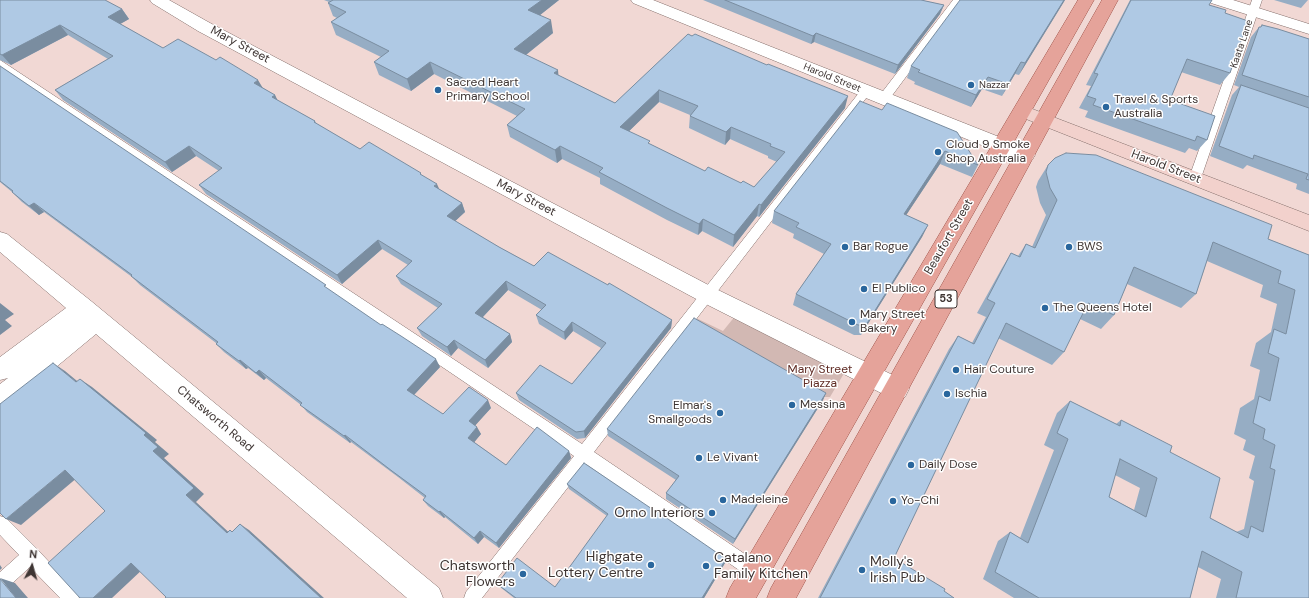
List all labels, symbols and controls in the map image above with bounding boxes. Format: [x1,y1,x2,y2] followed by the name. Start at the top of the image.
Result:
[1228,18,1256,70] street label: Kaata Lane
[208,23,272,67] street label: Mary Street
[801,61,863,95] street label: Harold Street
[446,76,529,104] place label: Sacred Heart Primary School
[979,79,1010,91] place label: Nazzar
[966,80,976,90] marker: Nazzar
[433,85,443,95] marker: Sacred Heart Primary School
[1114,93,1198,121] place label: Travel & Sports Australia
[1101,102,1111,112] marker: Travel & Sports Australia
[946,138,1030,166] place label: Cloud 9 Smoke Shop Australia
[933,147,943,157] marker: Cloud 9 Smoke Shop Australia
[1129,147,1203,187] street label: Harold Street
[494,176,558,220] street label: Mary Street
[922,197,976,277] street label: Beaufort Street
[853,240,908,254] place label: Bar Rogue
[1077,240,1102,254] place label: BWS
[840,242,850,252] marker: Bar Rogue
[1064,242,1074,252] marker: BWS
[872,282,926,296] place label: El Publico
[859,284,869,294] marker: El Publico
[935,290,957,308] road number: 53
[1053,301,1152,315] place label: The Queens Hotel
[1040,303,1050,313] marker: The Queens Hotel
[860,308,925,336] place label: Mary Street Bakery
[847,317,857,327] marker: Mary Street Bakery
[788,363,852,391] park label: Mary Street Piazza
[964,363,1034,377] place label: Hair Couture
[951,365,961,375] marker: Hair Couture
[174,383,256,455] street label: Chatsworth Road
[955,387,987,401] place label: Ischia
[942,389,952,399] marker: Ischia
[800,398,845,412] place label: Messina
[648,399,712,427] place label: Elmar's Smallgoods
[787,400,797,410] marker: Messina
[715,408,725,418] marker: Elmar's Smallgoods
[707,451,758,465] place label: Le Vivant
[694,453,704,463] marker: Le Vivant
[919,458,977,472] place label: Daily Dose
[906,460,916,470] marker: Daily Dose
[731,493,788,507] place label: Madeleine
[901,494,939,508] place label: Yo-Chi
[718,495,728,505] marker: Madeleine
[888,496,898,506] marker: Yo-Chi
[614,505,704,521] place label: Orno Interiors
[707,508,717,518] marker: Orno Interiors
[12,546,52,586] north arrow
[29,547,38,561] text: N
[548,549,643,582] place label: Highgate Lottery Centre
[714,550,808,582] place label: Catalano Family Kitchen
[870,554,926,586] place label: Molly's Irish Pub
[440,558,515,590] place label: Chatsworth Flowers
[646,560,656,570] marker: Highgate Lottery Centre
[701,561,711,571] marker: Catalano Family Kitchen
[857,565,867,575] marker: Molly's Irish Pub
[518,569,528,579] marker: Chatsworth Flowers

